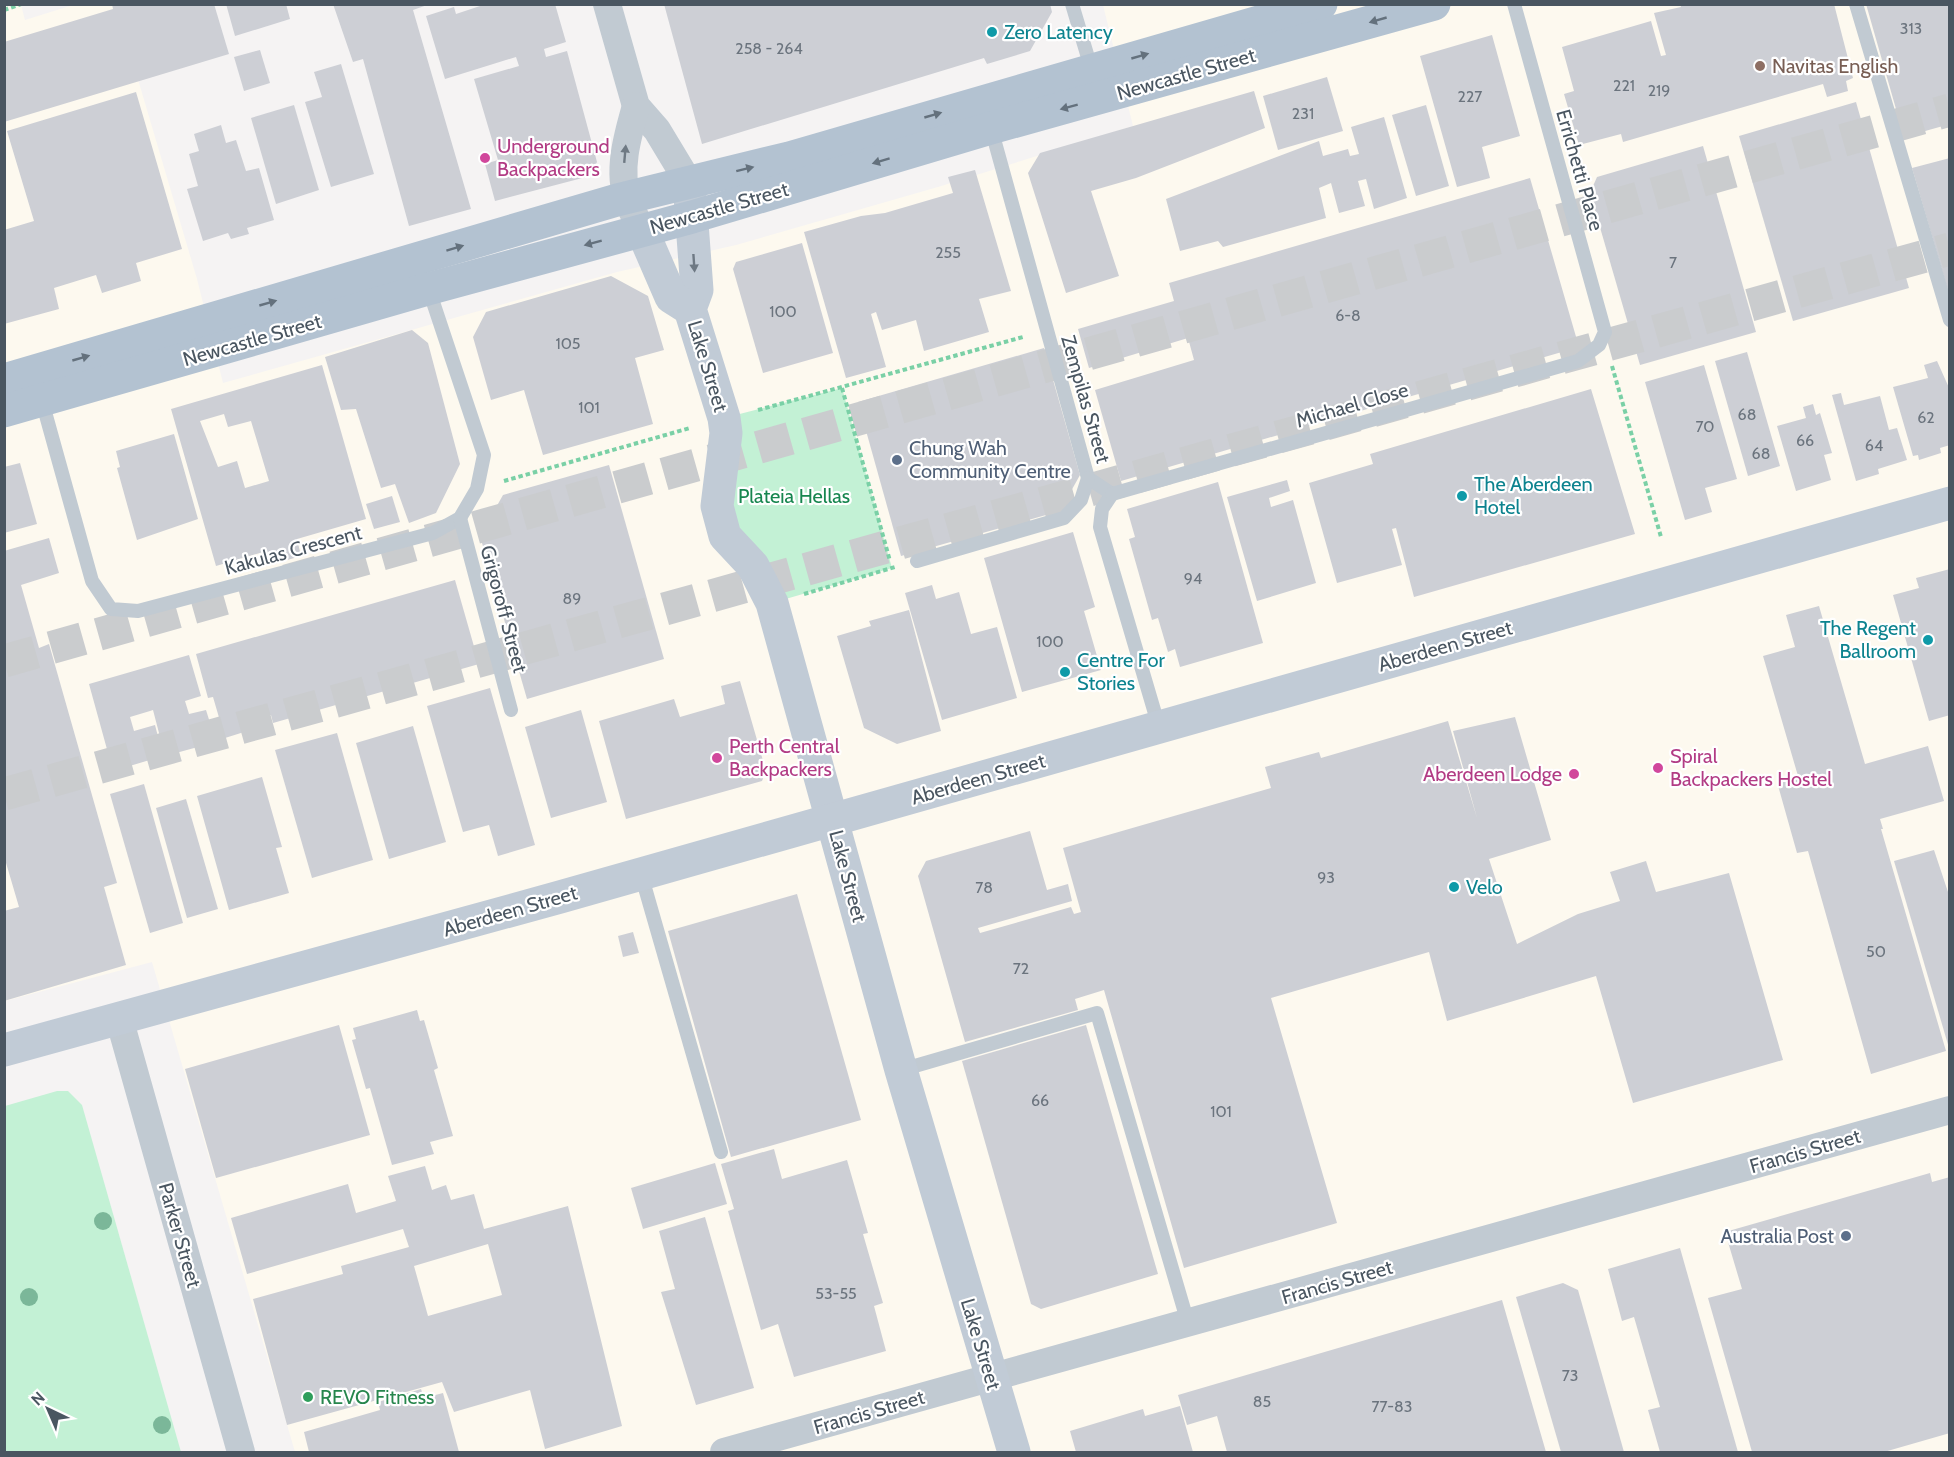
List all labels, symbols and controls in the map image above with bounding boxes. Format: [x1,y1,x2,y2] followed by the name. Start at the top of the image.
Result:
[1369,16,1387,26] one-way arrow
[1900,19,1922,38] house number: 313
[1004,20,1113,44] place label: Zero Latency
[985,25,999,39] marker: Zero Latency
[735,39,803,58] house number: 258 - 264
[1114,43,1258,105] street label: Newcastle Street
[1132,51,1150,60] one-way arrow
[1772,54,1898,78] place label: Navitas English
[1753,59,1767,73] marker: Navitas English
[1613,76,1635,95] house number: 221
[1648,81,1670,100] house number: 219
[1458,87,1482,106] house number: 227
[1059,103,1077,112] one-way arrow
[1292,104,1314,123] house number: 231
[1551,107,1609,233] street label: Errichetti Place
[924,110,942,119] one-way arrow
[497,134,610,181] place label: Underground Backpackers
[621,145,630,164] one-way arrow
[478,151,492,165] marker: Underground Backpackers
[872,157,890,166] one-way arrow
[737,164,755,173] one-way arrow
[647,177,791,239] street label: Newcastle Street
[584,239,602,249] one-way arrow
[446,243,464,252] one-way arrow
[935,243,961,262] house number: 255
[690,253,699,272] one-way arrow
[1669,253,1677,272] house number: 7
[259,298,277,307] one-way arrow
[769,302,797,321] house number: 100
[1335,306,1361,325] house number: 6-8
[180,309,324,371] street label: Newcastle Street
[683,317,733,415] street label: Lake Street
[1056,332,1116,466] street label: Zempilas Street
[555,334,581,353] house number: 105
[72,353,90,362] one-way arrow
[1293,378,1411,432] street label: Michael Close
[578,398,600,417] house number: 101
[1738,405,1756,424] house number: 68
[1917,408,1935,427] house number: 62
[1695,417,1715,436] house number: 70
[1796,431,1814,450] house number: 66
[909,436,1071,483] place label: Chung Wah Community Centre
[1865,436,1883,455] house number: 64
[1752,444,1770,463] house number: 68
[890,453,904,467] marker: Chung Wah Community Centre
[1474,472,1593,519] place label: The Aberdeen Hotel
[738,484,850,508] park label: Plateia Hellas
[1455,489,1469,503] marker: The Aberdeen Hotel
[222,520,365,580] street label: Kakulas Crescent
[475,543,533,676] street label: Grigoroff Street
[1184,569,1202,588] house number: 94
[563,589,581,608] house number: 89
[1375,615,1515,677] street label: Aberdeen Street
[1820,616,1916,663] place label: The Regent Ballroom
[1036,632,1064,651] house number: 100
[1921,633,1935,647] marker: The Regent Ballroom
[1077,648,1165,695] place label: Centre For Stories
[1058,665,1072,679] marker: Centre For Stories
[729,734,840,781] place label: Perth Central Backpackers
[1670,744,1832,791] place label: Spiral Backpackers Hostel
[908,748,1048,810] street label: Aberdeen Street
[710,751,724,765] marker: Perth Central Backpackers
[1651,761,1665,775] marker: Spiral Backpackers Hostel
[1423,762,1562,786] place label: Aberdeen Lodge
[1567,767,1581,781] marker: Aberdeen Lodge
[824,827,872,925] street label: Lake Street
[1317,868,1335,887] house number: 93
[1466,875,1503,899] place label: Velo
[975,878,993,897] house number: 78
[440,880,580,942] street label: Aberdeen Street
[1447,880,1461,894] marker: Velo
[1866,942,1886,961] house number: 50
[1013,959,1029,978] house number: 72
[1031,1091,1049,1110] house number: 66
[1210,1102,1232,1121] house number: 101
[1747,1124,1863,1178] street label: Francis Street
[154,1180,206,1290] street label: Parker Street
[1720,1224,1834,1248] place label: Australia Post
[1839,1229,1853,1243] marker: Australia Post
[1279,1255,1395,1309] street label: Francis Street
[815,1284,857,1303] house number: 53-55
[956,1295,1006,1393] street label: Lake Street
[1562,1366,1578,1385] house number: 73
[18,1379,78,1439] north arrow
[320,1385,434,1409] place label: REVO Fitness
[811,1385,927,1439] street label: Francis Street
[27,1388,49,1409] text: N
[301,1390,315,1404] marker: REVO Fitness
[1253,1392,1271,1411] house number: 85
[1372,1397,1412,1416] house number: 77-83

